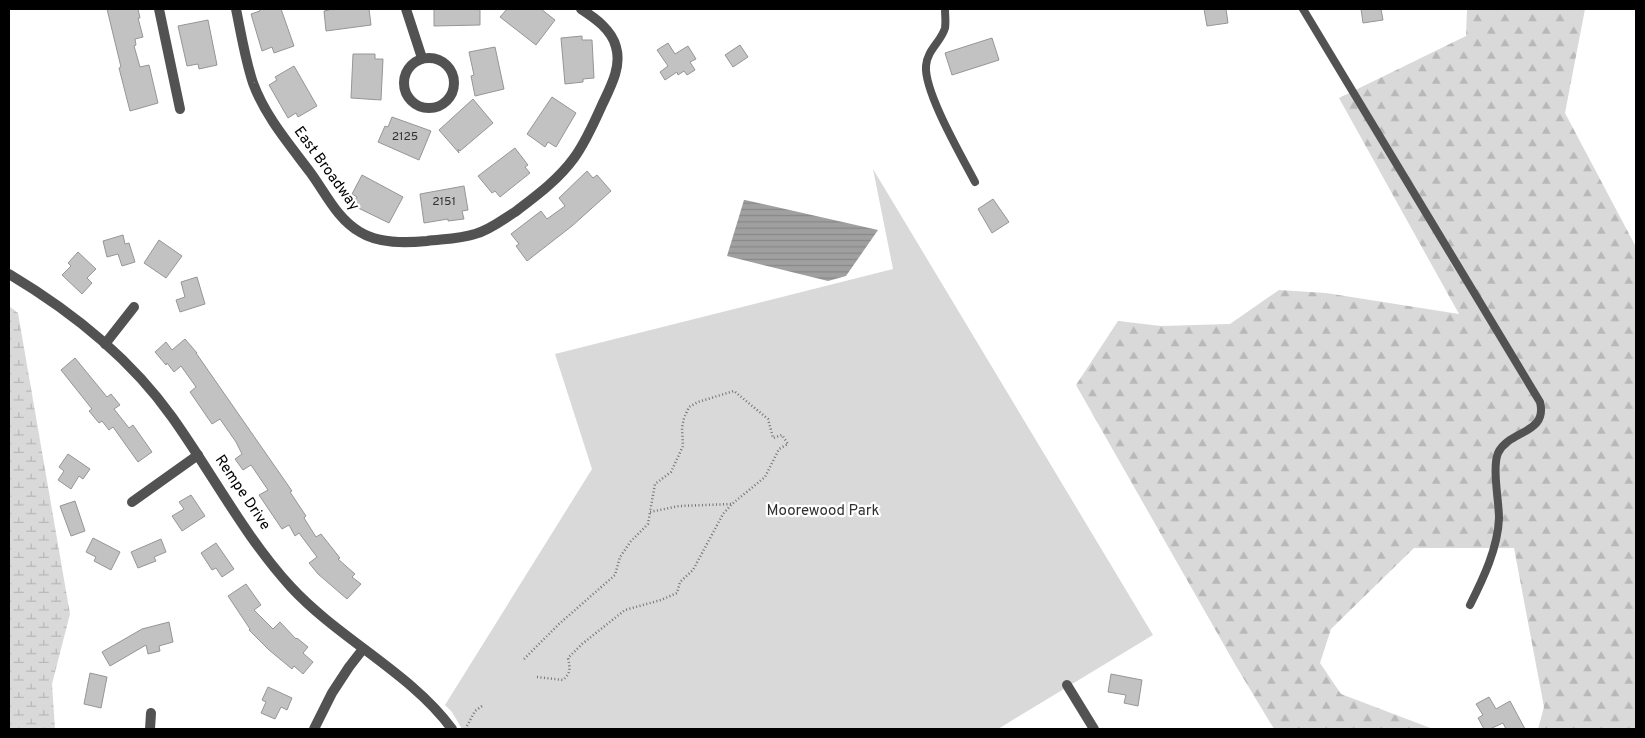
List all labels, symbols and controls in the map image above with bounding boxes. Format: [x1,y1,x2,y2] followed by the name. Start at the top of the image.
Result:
[289,123,363,215] street label: East Broadway
[392,129,418,145] house number: 2125
[432,194,456,210] house number: 2151
[210,452,274,534] street label: Rempe Drive
[766,502,880,521] park label: Moorewood Park

